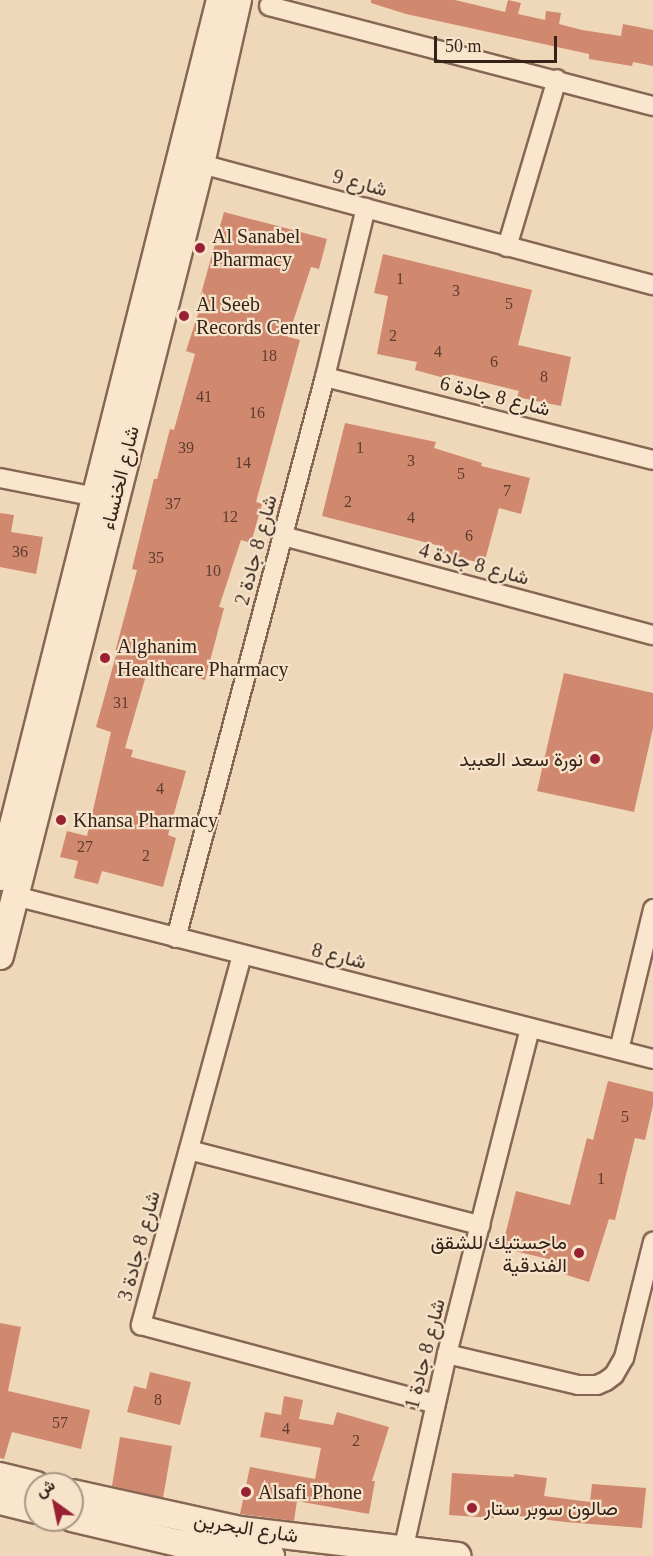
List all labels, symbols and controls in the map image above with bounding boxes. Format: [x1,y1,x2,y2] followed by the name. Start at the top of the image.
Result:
[437,24,560,62] scale bar
[445,36,482,56] text: 50 m
[330,164,390,202] street label: شارع 9
[212,225,300,272] place label: Al Sanabel Pharmacy
[193,241,207,255] marker: Al Sanabel Pharmacy
[396,269,404,289] house number: 1
[452,281,460,301] house number: 3
[196,292,320,339] place label: Al Seeb Records Center
[505,294,513,314] house number: 5
[177,309,191,323] marker: Al Seeb Records Center
[389,326,397,346] house number: 2
[434,342,442,362] house number: 4
[261,346,277,366] house number: 18
[490,352,498,372] house number: 6
[540,367,548,387] house number: 8
[437,371,553,421] street label: شارع 8 جادة 6
[196,387,212,407] house number: 41
[249,403,265,423] house number: 16
[96,424,144,532] street label: شارع الخنساء
[178,438,194,458] house number: 39
[356,438,364,458] house number: 1
[407,451,415,471] house number: 3
[235,453,251,473] house number: 14
[457,464,465,484] house number: 5
[503,481,511,501] house number: 7
[230,492,282,608] street label: شارع 8 جادة 2
[344,492,352,512] house number: 2
[165,494,181,514] house number: 37
[222,507,238,527] house number: 12
[407,508,415,528] house number: 4
[465,526,473,546] house number: 6
[416,538,532,590] street label: شارع 8 جادة 4
[12,542,28,562] house number: 36
[148,548,164,568] house number: 35
[205,561,221,581] house number: 10
[117,634,289,681] place label: Alghanim Healthcare Pharmacy
[98,651,112,665] marker: Alghanim Healthcare Pharmacy
[113,693,129,713] house number: 31
[459,747,583,771] place label: نورة سعد العبيد
[588,752,602,766] marker: نورة سعد العبيد
[156,779,164,799] house number: 4
[73,808,218,832] place label: Khansa Pharmacy
[54,813,68,827] marker: Khansa Pharmacy
[77,837,93,857] house number: 27
[142,846,150,866] house number: 2
[309,938,369,974] street label: شارع 8
[621,1107,629,1127] house number: 5
[597,1169,605,1189] house number: 1
[113,1188,165,1304] street label: شارع 8 جادة 3
[430,1230,567,1277] place label: ماجستيك للشقق الفندقية
[572,1246,586,1260] marker: ماجستيك للشقق الفندقية
[400,1296,450,1412] street label: شارع 8 جادة 1
[154,1390,162,1410] house number: 8
[52,1413,68,1433] house number: 57
[282,1419,290,1439] house number: 4
[352,1431,360,1451] house number: 2
[24,1472,84,1532] north arrow
[32,1476,58,1501] text: ش
[258,1480,362,1504] place label: Alsafi Phone
[239,1485,253,1499] marker: Alsafi Phone
[484,1496,618,1520] place label: صالون سوبر ستار
[465,1501,479,1515] marker: صالون سوبر ستار
[192,1508,300,1548] street label: شارع البحرين

